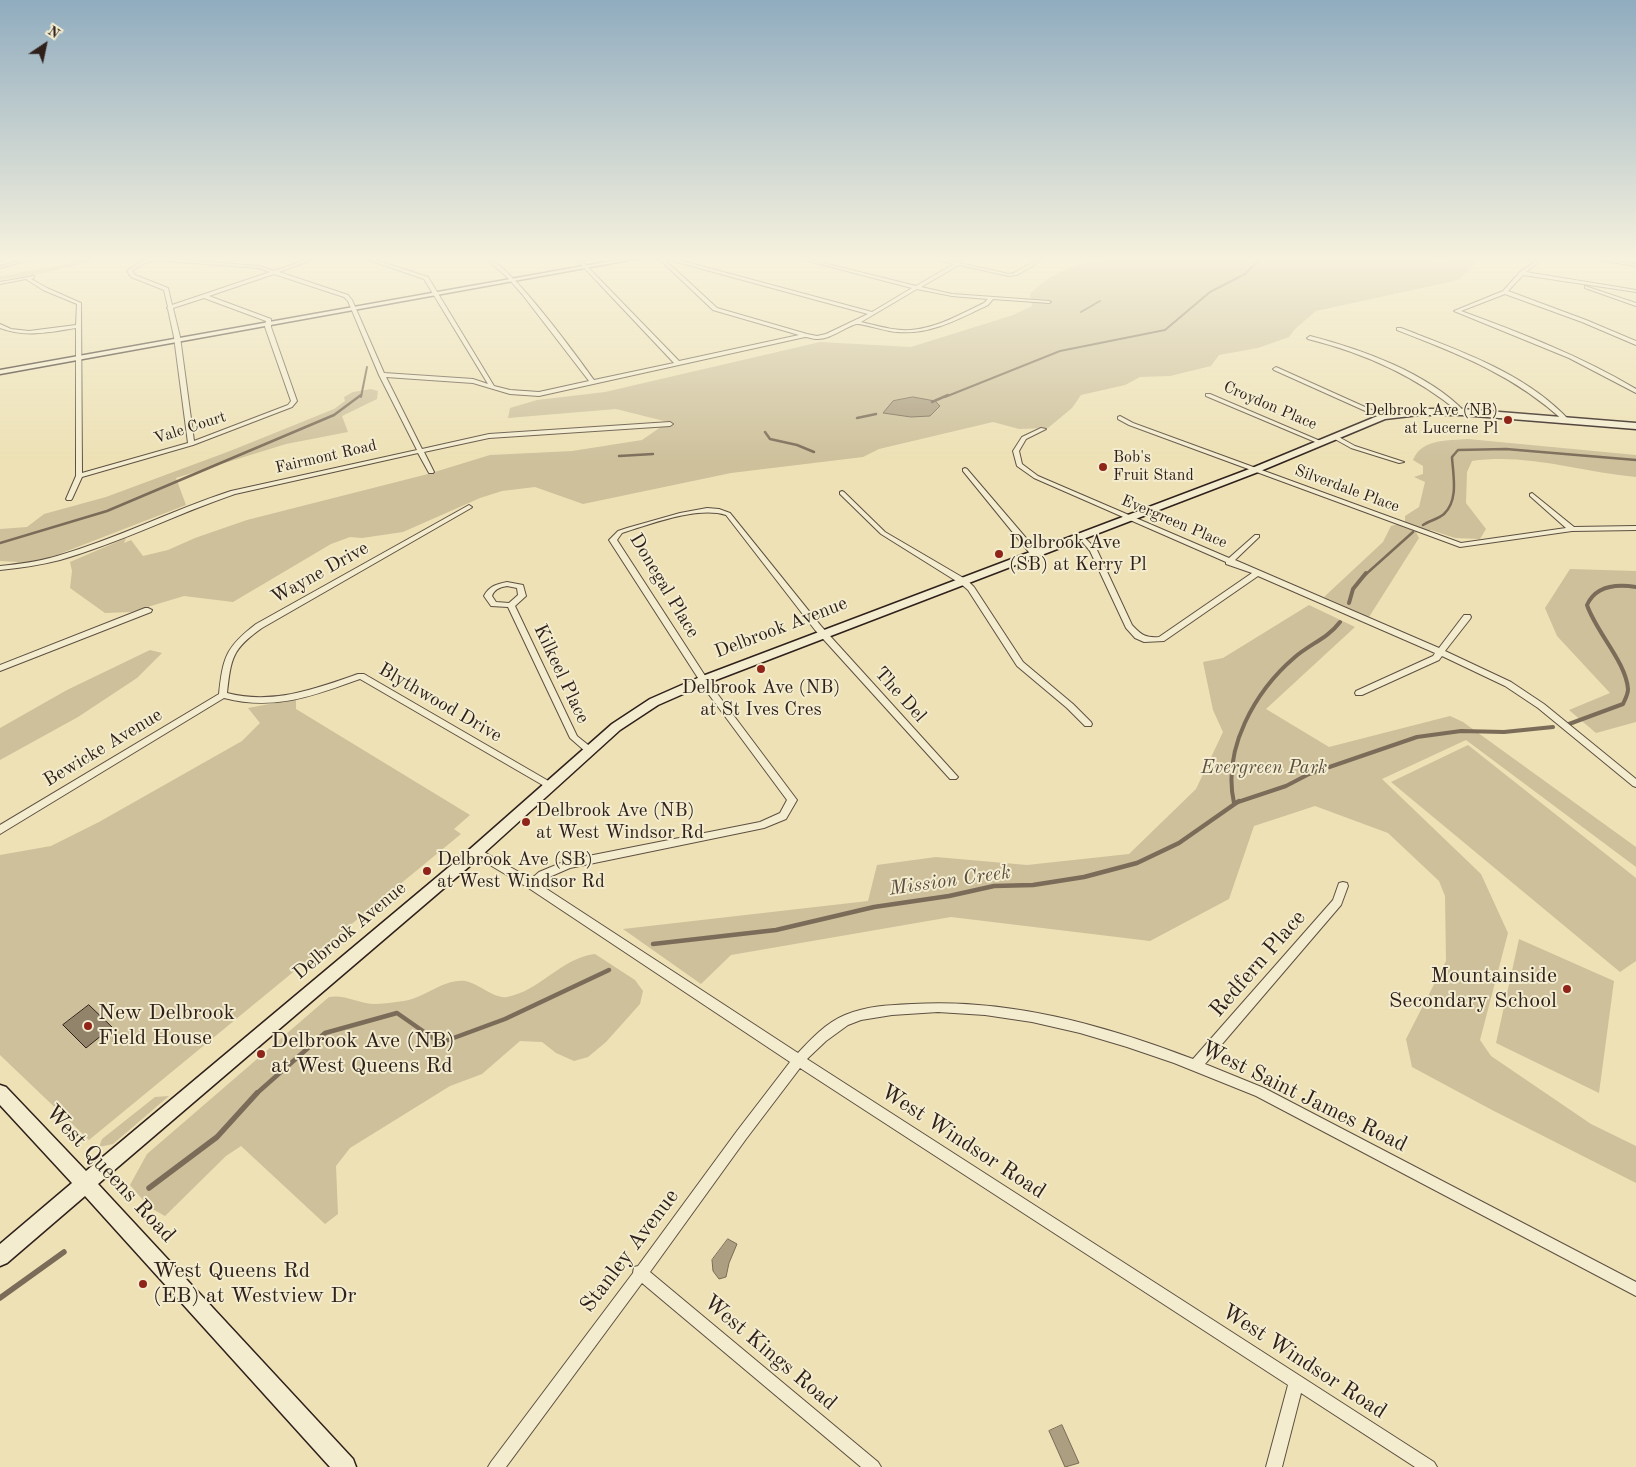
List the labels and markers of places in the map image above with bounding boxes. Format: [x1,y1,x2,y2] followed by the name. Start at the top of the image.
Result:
[1364,401,1498,439] place label: Delbrook Ave (NB) at Lucerne Pl
[1502,414,1514,426] marker: Delbrook Ave (NB) at Lucerne Pl
[1113,448,1194,486] place label: Bob's Fruit Stand
[1097,461,1109,473] marker: Bob's Fruit Stand
[1009,532,1147,576] place label: Delbrook Ave (SB) at Kerry Pl
[993,548,1005,560] marker: Delbrook Ave (SB) at Kerry Pl
[755,663,767,675] marker: Delbrook Ave (NB) at St Ives Cres
[682,677,840,721] place label: Delbrook Ave (NB) at St Ives Cres
[536,800,704,844] place label: Delbrook Ave (NB) at West Windsor Rd
[520,816,532,828] marker: Delbrook Ave (NB) at West Windsor Rd
[437,849,605,893] place label: Delbrook Ave (SB) at West Windsor Rd
[421,865,433,877] marker: Delbrook Ave (SB) at West Windsor Rd
[1389,963,1557,1014] place label: Mountainside Secondary School
[1561,983,1573,995] marker: Mountainside Secondary School
[98,1000,235,1052] place label: New Delbrook Field House
[82,1020,94,1032] marker: New Delbrook Field House
[271,1028,455,1080] place label: Delbrook Ave (NB) at West Queens Rd
[255,1048,267,1060] marker: Delbrook Ave (NB) at West Queens Rd
[153,1258,356,1310] place label: West Queens Rd (EB) at Westview Dr
[137,1278,149,1290] marker: West Queens Rd (EB) at Westview Dr

